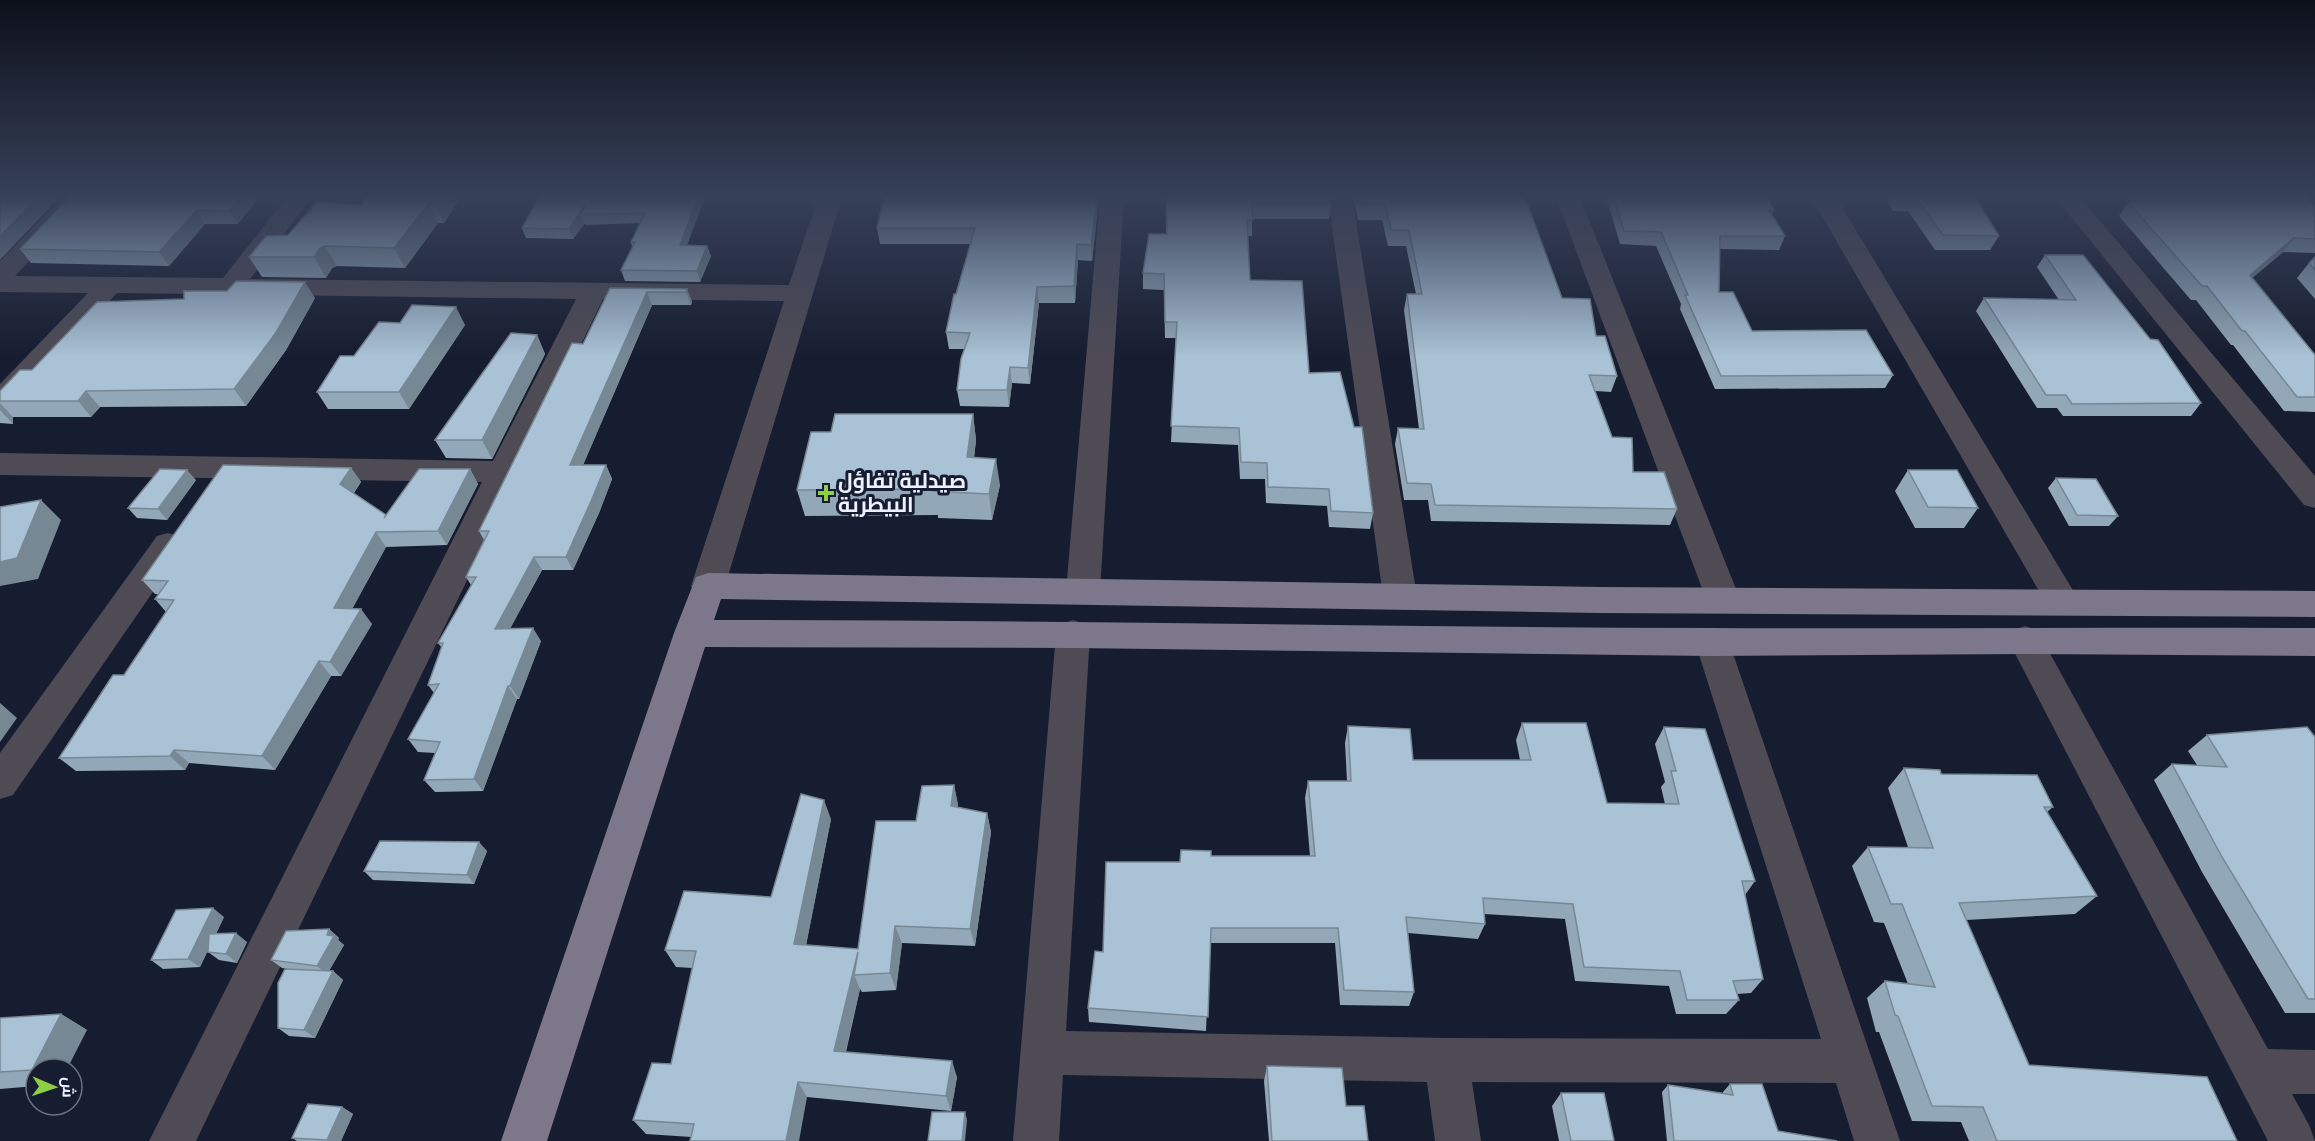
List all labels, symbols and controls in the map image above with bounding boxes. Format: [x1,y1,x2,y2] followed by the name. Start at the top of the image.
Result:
[838,468,966,517] place label: صيدلية تفاؤل البيطرية
[819,486,833,500] marker: صيدلية تفاؤل البيطرية
[24,1057,84,1117] north arrow
[59,1077,78,1098] text: ش

